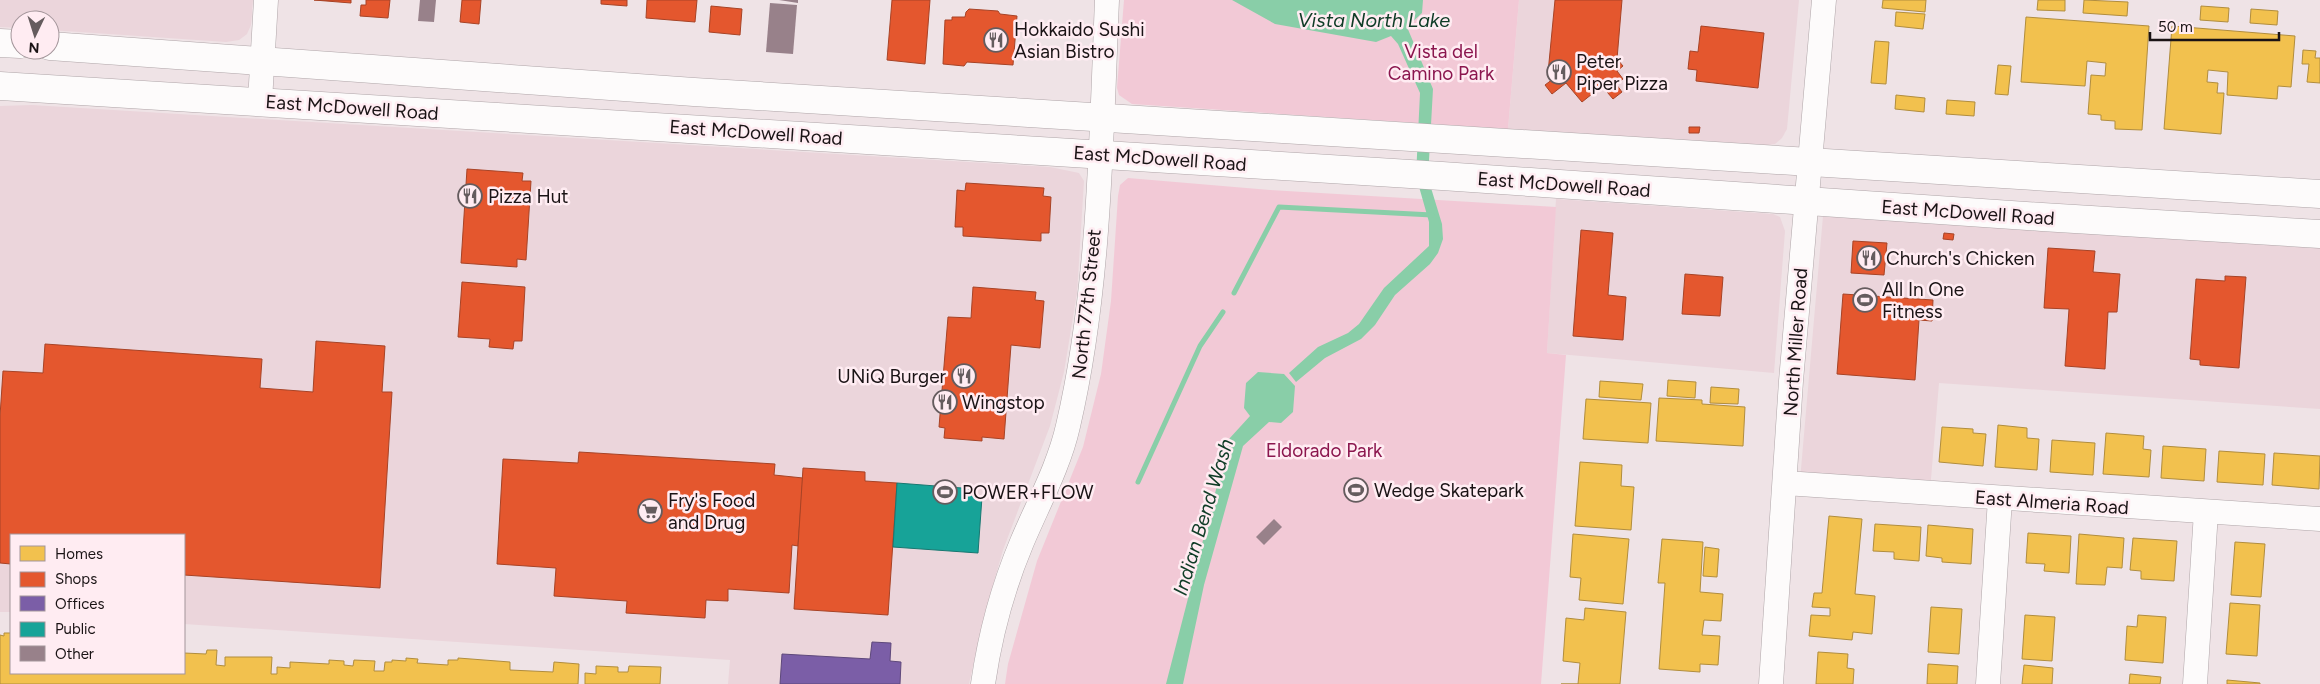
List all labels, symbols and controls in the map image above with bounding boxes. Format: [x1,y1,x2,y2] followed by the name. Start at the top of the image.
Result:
[1298,8,1450,32] water label: Vista North Lake
[10,10,60,60] north arrow
[2150,10,2279,42] scale bar
[1014,18,1145,63] place label: Hokkaido Sushi Asian Bistro
[2158,18,2193,36] text: 50 m
[983,27,1009,53] restaurant icon: Hokkaido Sushi Asian Bistro
[28,39,40,56] text: N
[1388,40,1495,85] park label: Vista del Camino Park
[1576,50,1668,95] place label: Peter Piper Pizza
[1546,59,1572,85] restaurant icon: Peter Piper Pizza
[265,90,439,125] street label: East McDowell Road
[669,115,843,150] street label: East McDowell Road
[1073,141,1247,176] street label: East McDowell Road
[1477,167,1651,202] street label: East McDowell Road
[457,183,483,209] restaurant icon: Pizza Hut
[488,185,569,208] place label: Pizza Hut
[1881,195,2055,230] street label: East McDowell Road
[1067,228,1106,380] street label: North 77th Street
[1856,245,1882,271] restaurant icon: Church's Chicken
[1886,247,2035,270] place label: Church's Chicken
[1779,267,1812,417] street label: North Miller Road
[1882,278,1964,323] place label: All In One Fitness
[1852,287,1878,313] sports icon: All In One Fitness
[951,363,977,389] restaurant icon: UNiQ Burger
[837,365,947,388] place label: UNiQ Burger
[932,389,958,415] restaurant icon: Wingstop
[962,391,1045,414] place label: Wingstop
[1168,436,1238,598] water label: Indian Bend Wash
[1266,439,1383,462] park label: Eldorado Park
[1343,477,1369,503] sports icon: Wedge Skatepark
[932,479,958,505] sports icon: POWER+FLOW
[1374,479,1524,502] place label: Wedge Skatepark
[962,481,1094,504] place label: POWER+FLOW
[1974,486,2130,519] street label: East Almeria Road
[668,489,755,534] place label: Fry's Food and Drug
[637,498,663,524] supermarket icon: Fry's Food and Drug
[10,534,185,674] legend
[55,545,103,563] text: Homes
[55,570,97,588] text: Shops
[55,595,105,613] text: Offices
[55,620,96,638] text: Public
[55,645,94,663] text: Other

